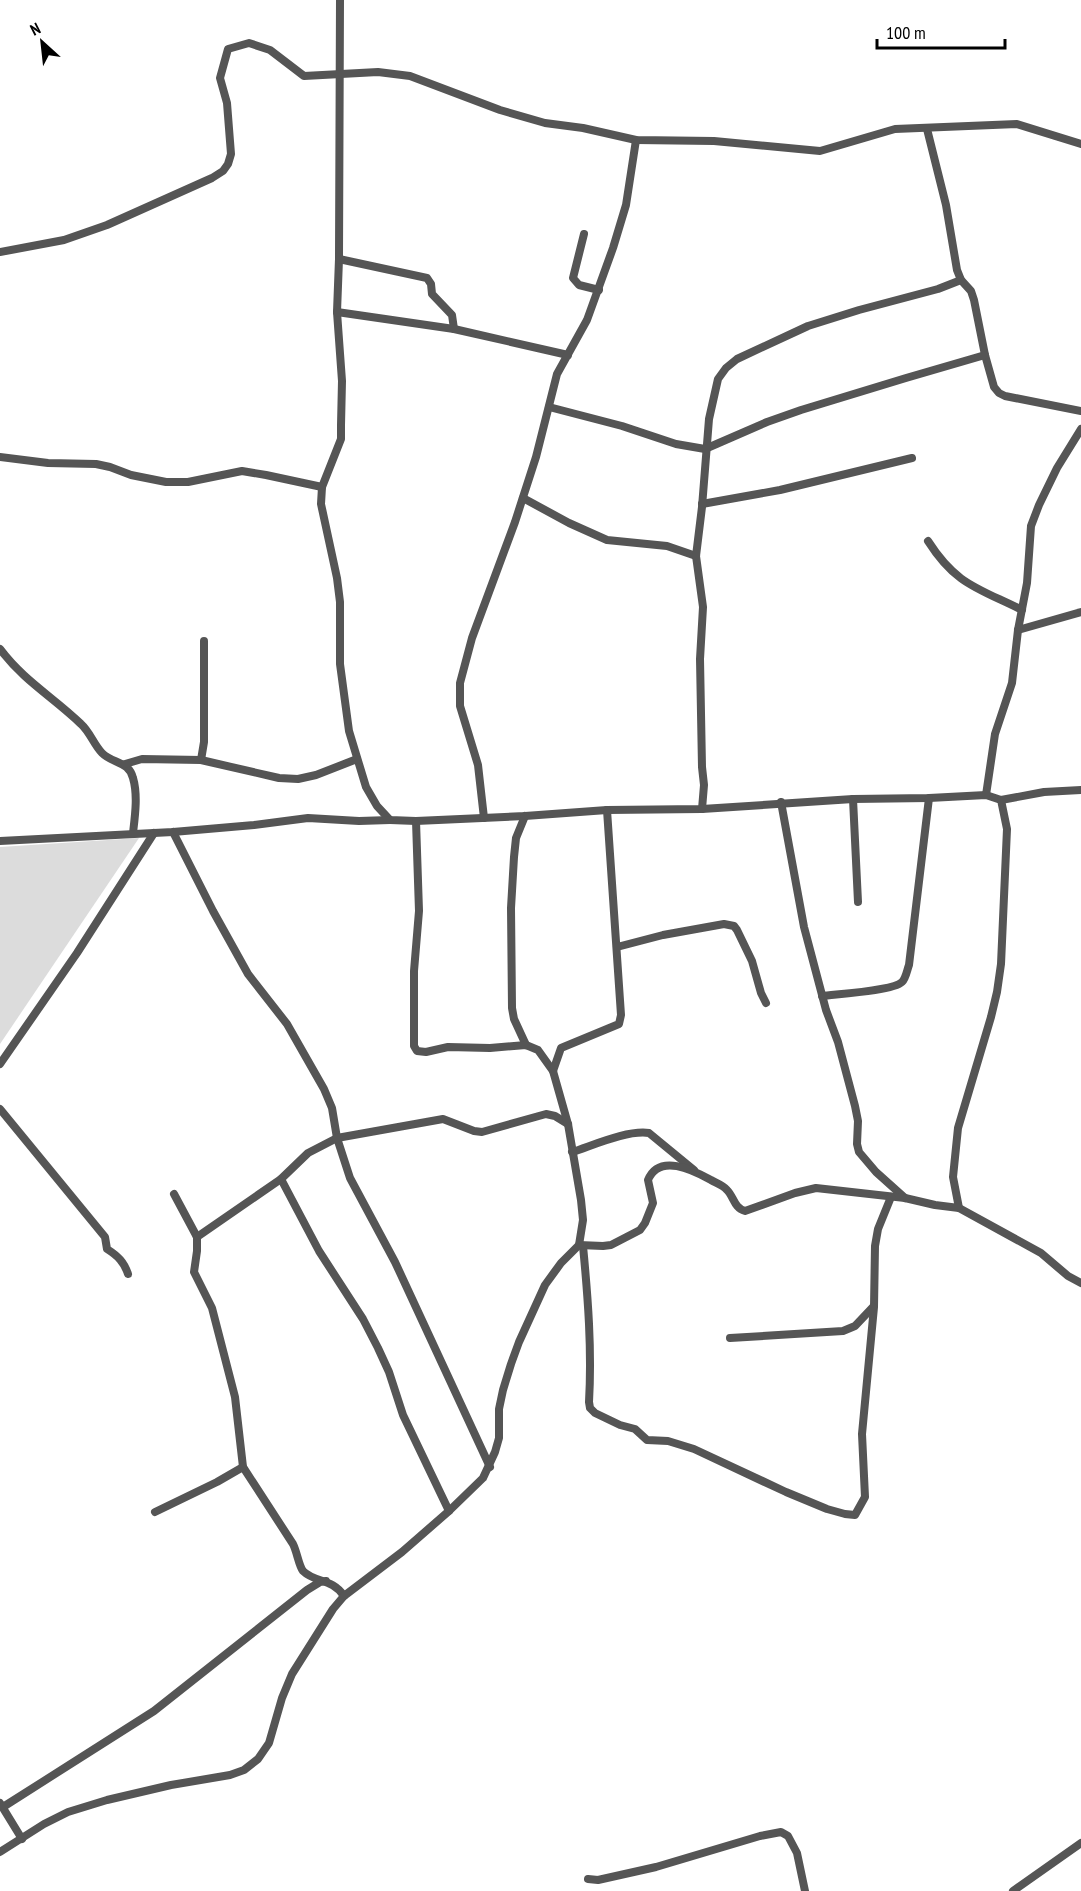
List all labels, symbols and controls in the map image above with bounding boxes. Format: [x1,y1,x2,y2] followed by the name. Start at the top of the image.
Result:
[12,12,72,72] north arrow
[877,12,1004,50] scale bar
[27,18,44,40] text: N
[886,21,926,44] text: 100 m

